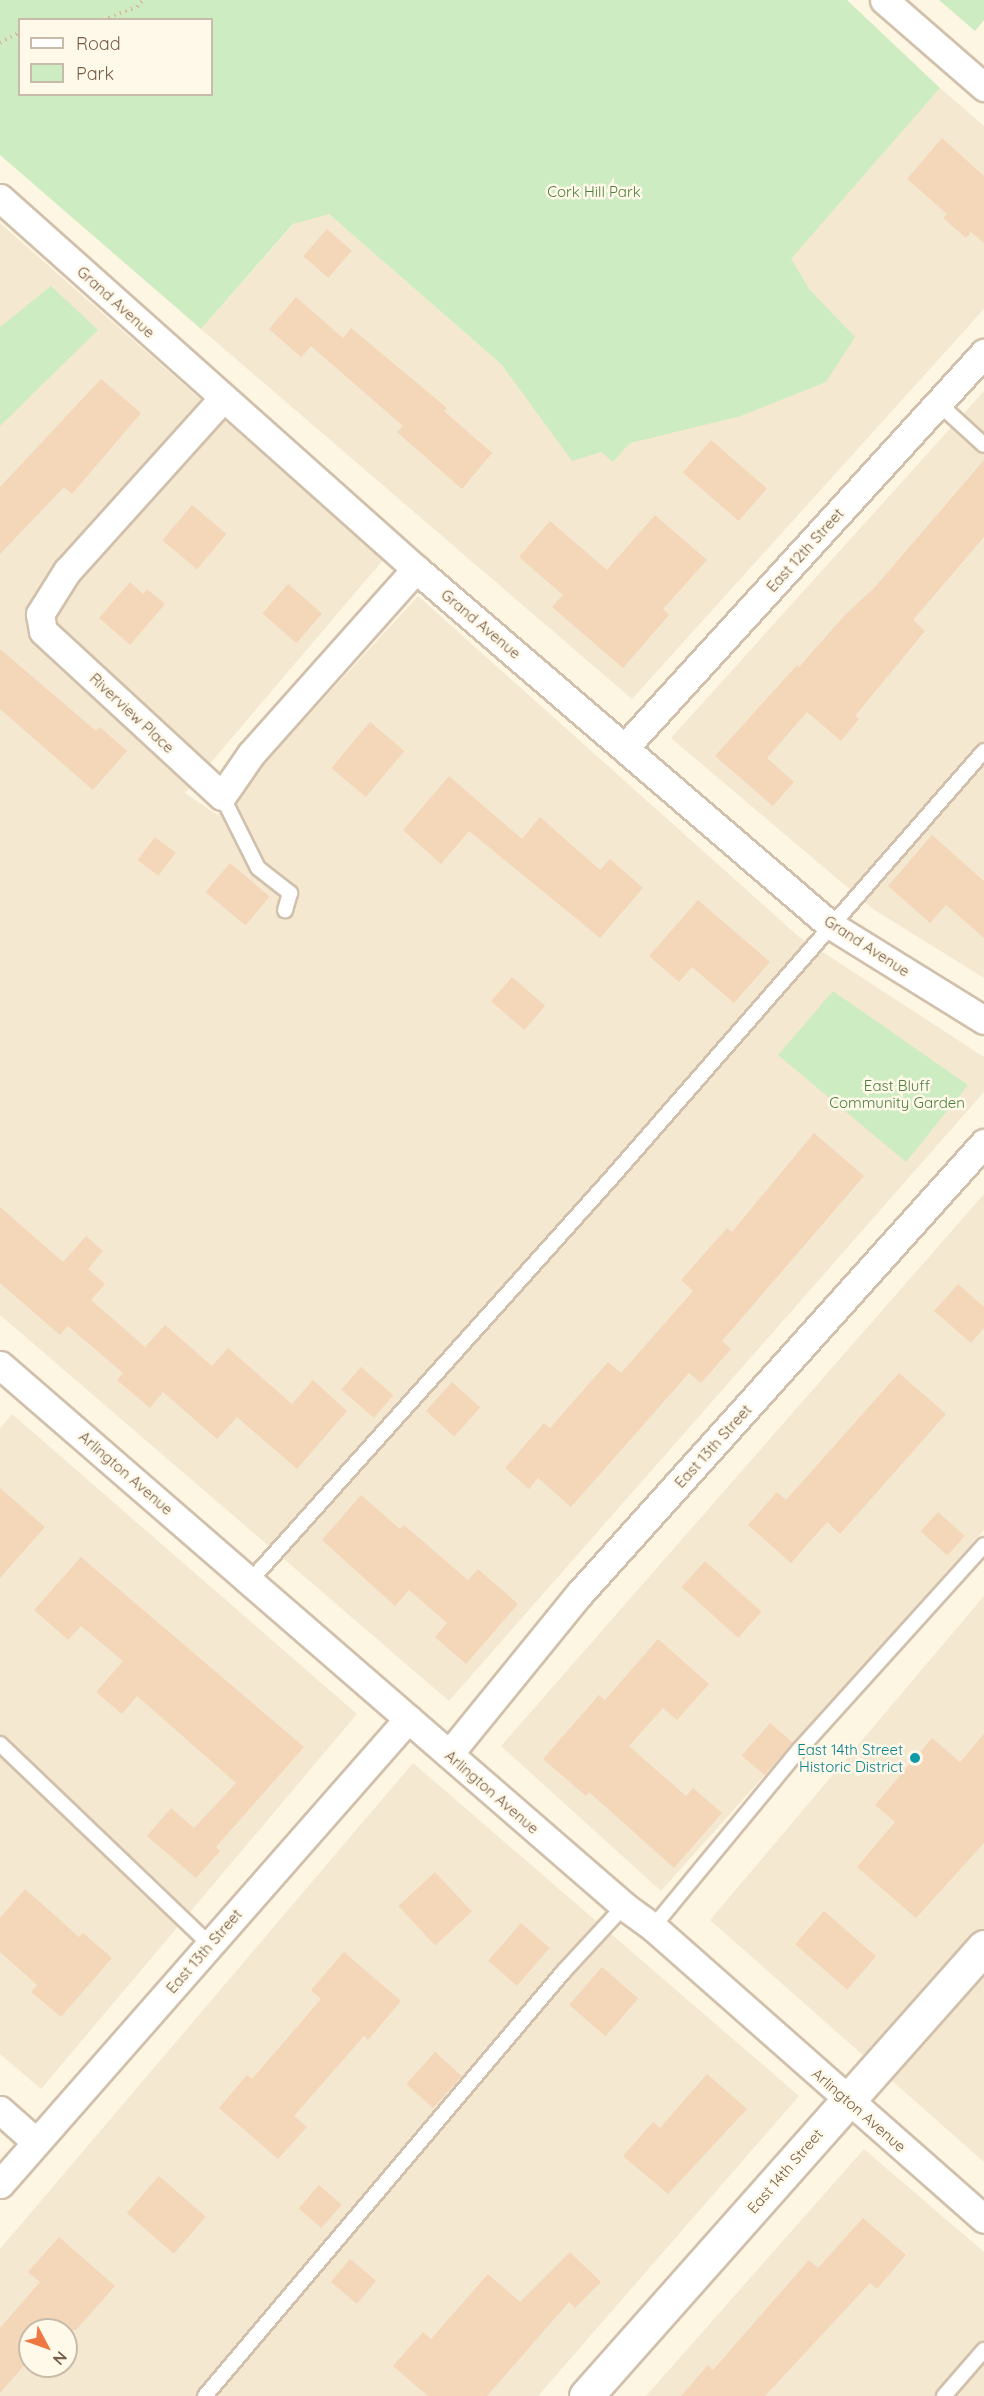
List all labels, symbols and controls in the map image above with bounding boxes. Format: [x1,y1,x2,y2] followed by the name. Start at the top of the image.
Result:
[18,18,213,96] legend
[76,32,121,55] text: Road
[76,62,114,85] text: Park
[547,183,641,201] park label: Cork Hill Park
[73,262,159,342] street label: Grand Avenue
[763,504,847,596] street label: East 12th Street
[438,586,524,662] street label: Grand Avenue
[86,669,178,757] street label: Riverview Place
[821,912,913,980] street label: Grand Avenue
[829,1076,965,1111] park label: East Bluff Community Garden
[671,1401,755,1491] street label: East 13th Street
[75,1427,177,1519] street label: Arlington Avenue
[797,1740,903,1775] place label: East 14th Street Historic District
[441,1746,543,1838] street label: Arlington Avenue
[908,1751,922,1765] marker: East 14th Street Historic District
[162,1905,246,1997] street label: East 13th Street
[808,2064,910,2156] street label: Arlington Avenue
[744,2125,826,2217] street label: East 14th Street
[18,2318,78,2378] north arrow
[49,2347,71,2369] text: N

